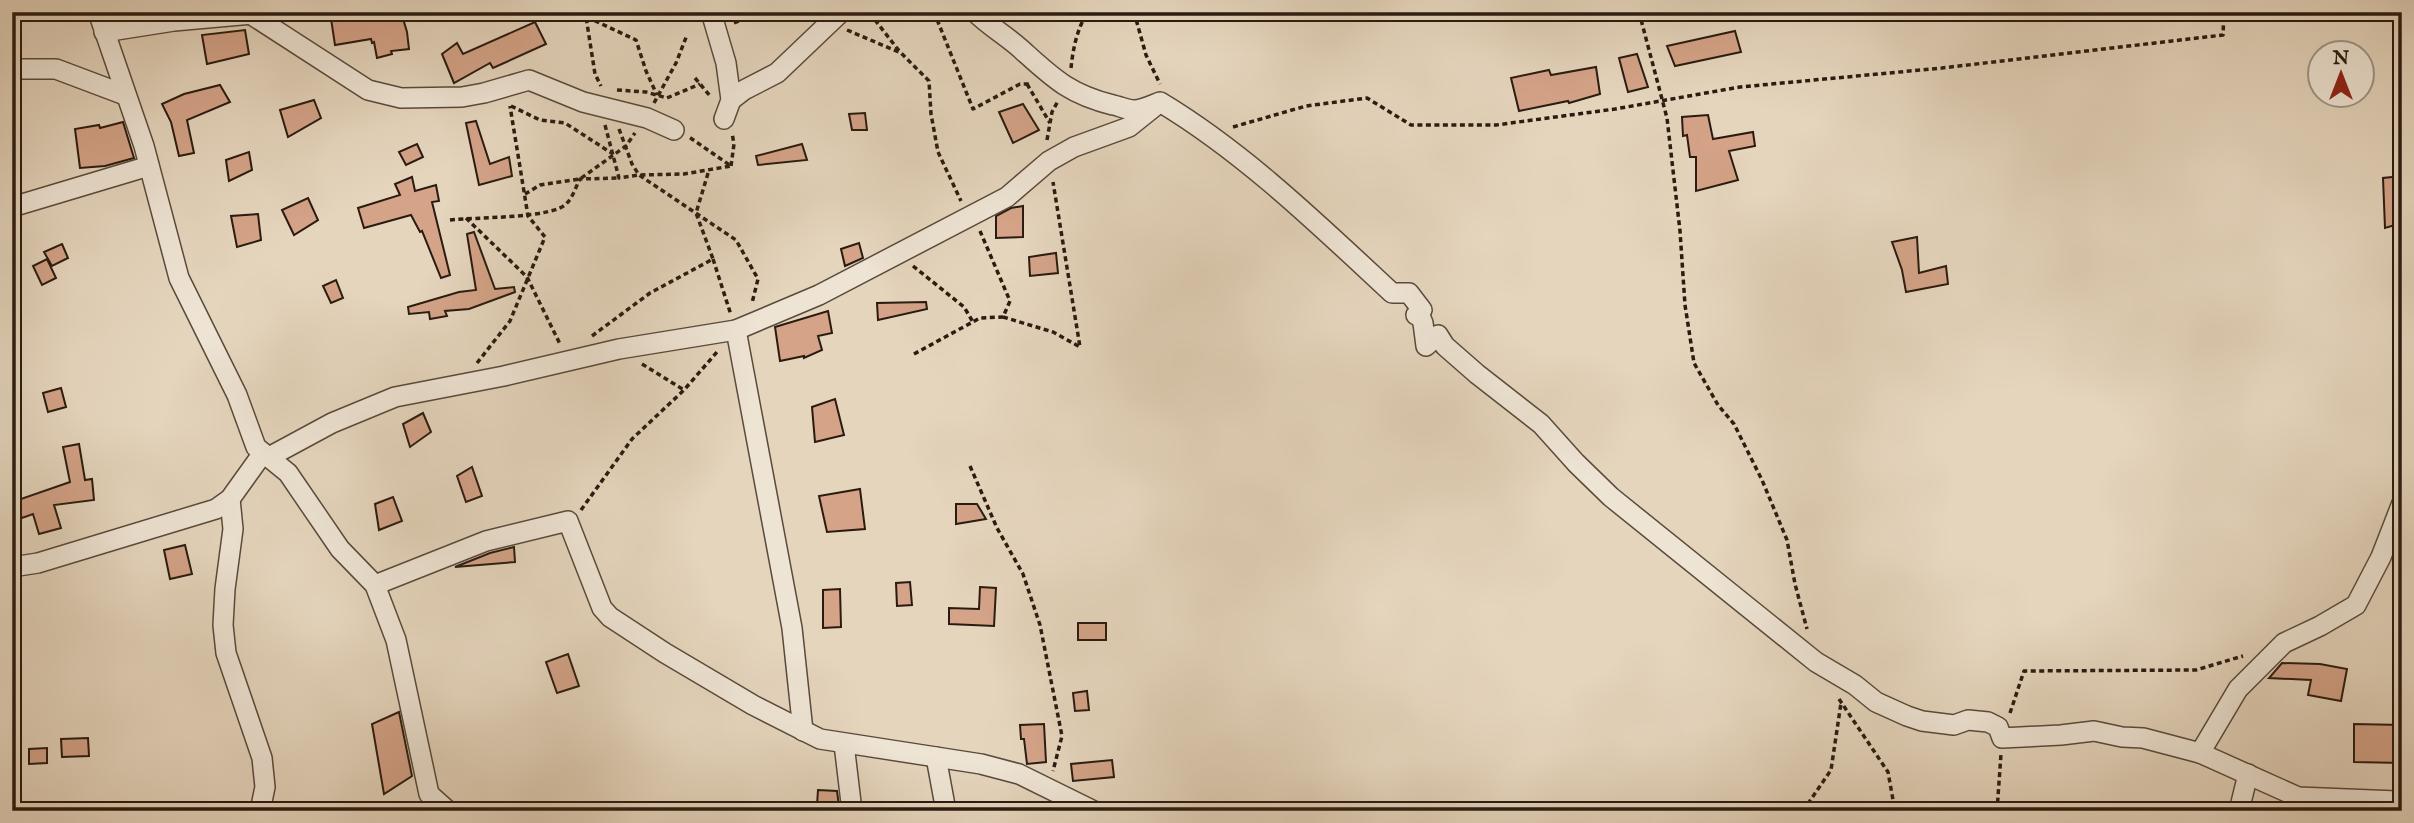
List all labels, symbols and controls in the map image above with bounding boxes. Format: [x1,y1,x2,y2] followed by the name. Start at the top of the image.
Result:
[2306,38,2376,108] north arrow
[2332,47,2350,71] text: N

